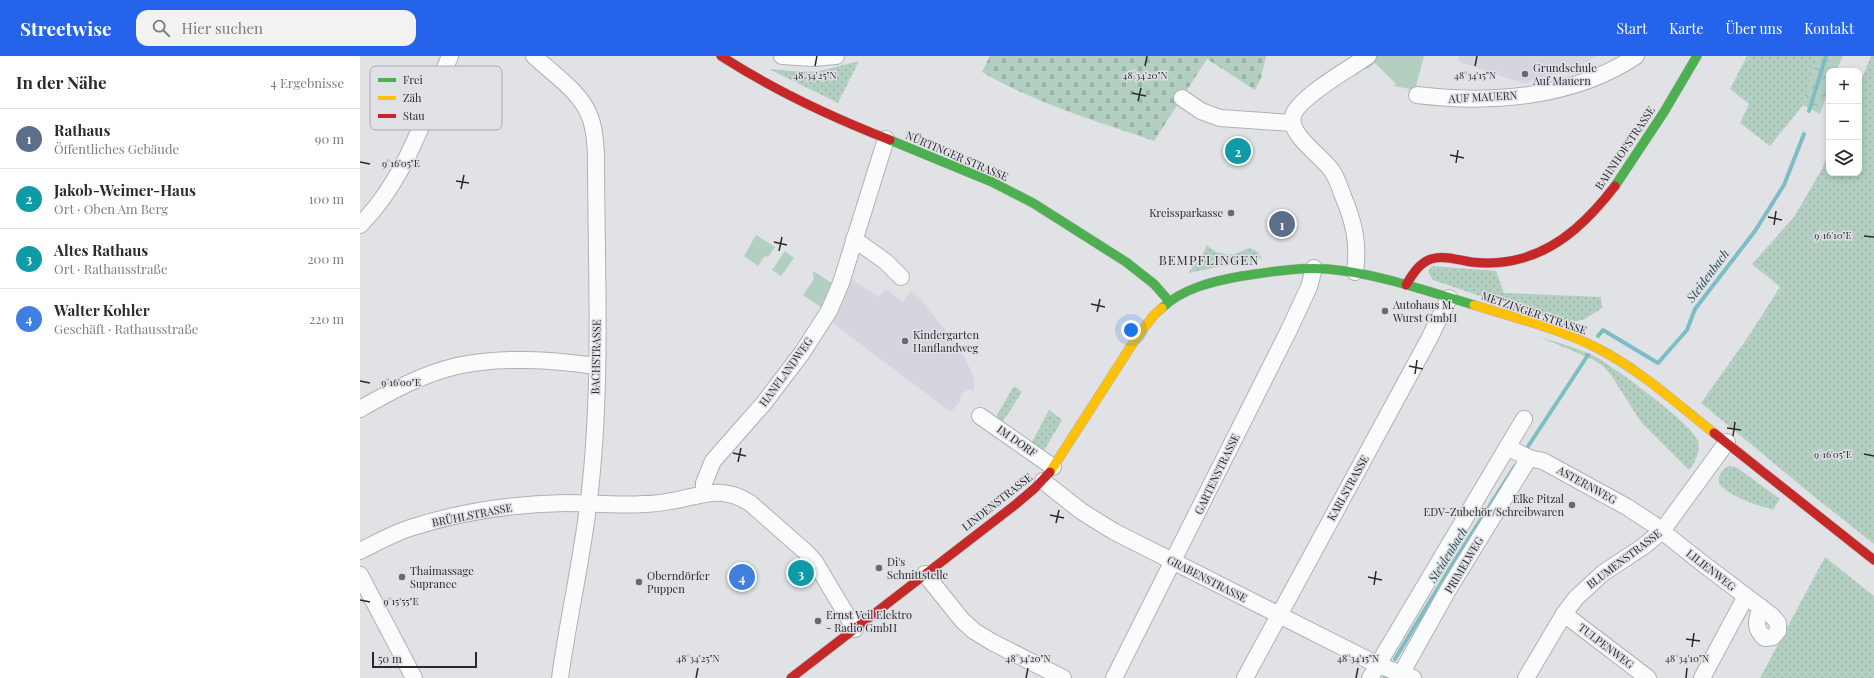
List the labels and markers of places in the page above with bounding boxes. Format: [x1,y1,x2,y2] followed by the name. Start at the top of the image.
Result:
[1532,60,1597,88] place label: Grundschule Auf Mauern
[1520,69,1530,79] marker: Grundschule Auf Mauern
[1225,136,1251,166] pin: 2
[1149,205,1223,220] place label: Kreissparkasse
[1226,208,1236,218] marker: Kreissparkasse
[1269,209,1295,239] pin: 1
[1392,297,1457,325] place label: Autohaus M. Wurst GmbH
[1380,306,1390,316] marker: Autohaus M. Wurst GmbH
[913,327,979,355] place label: Kindergarten Hanflandweg
[900,336,910,346] marker: Kindergarten Hanflandweg
[1424,491,1564,519] place label: Elke Pitzal EDV-Zubehör/Schreibwaren
[1567,500,1577,510] marker: Elke Pitzal EDV-Zubehör/Schreibwaren
[887,554,948,582] place label: Di's Schnittstelle
[788,558,814,588] pin: 3
[729,562,755,592] pin: 4
[410,563,474,591] place label: Thaimassage Supranee
[874,563,884,573] marker: Di's Schnittstelle
[647,568,710,596] place label: Oberndörfer Puppen
[397,572,407,582] marker: Thaimassage Supranee
[634,577,644,587] marker: Oberndörfer Puppen
[826,607,912,635] place label: Ernst Veil Elektro - Radio GmbH
[813,616,823,626] marker: Ernst Veil Elektro - Radio GmbH

